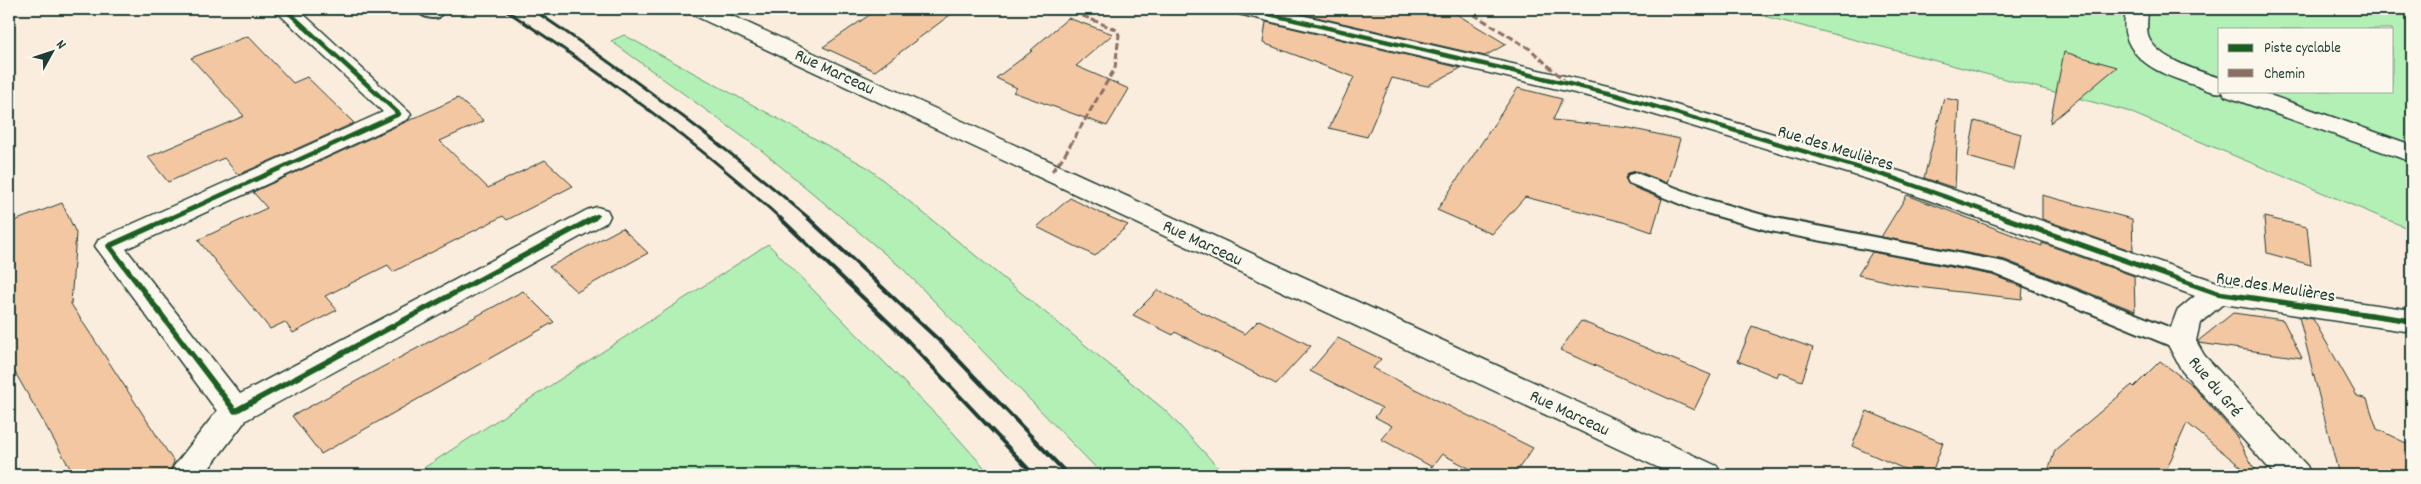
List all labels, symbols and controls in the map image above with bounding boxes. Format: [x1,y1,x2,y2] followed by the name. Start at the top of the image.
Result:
[28,28,78,78] north arrow
[2218,28,2394,92] legend
[51,36,70,54] text: N
[2264,38,2341,60] text: Piste cyclable
[790,44,878,103] street label: Rue Marceau
[2264,64,2305,86] text: Chemin
[1774,120,1896,179] street label: Rue des Meulières
[1158,215,1246,274] street label: Rue Marceau
[2214,267,2337,310] street label: Rue des Meulières
[2181,352,2247,424] street label: Rue du Gré
[1525,385,1613,444] street label: Rue Marceau

